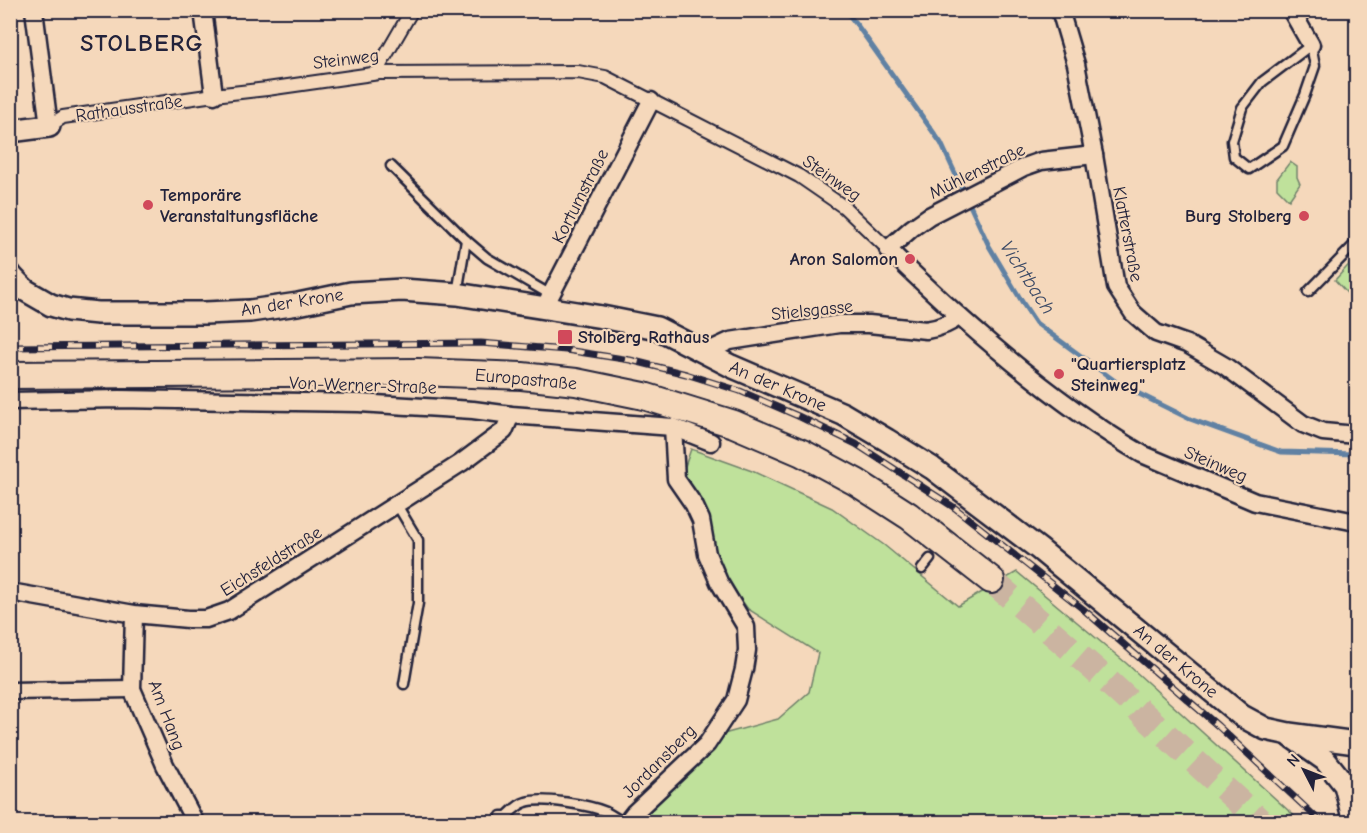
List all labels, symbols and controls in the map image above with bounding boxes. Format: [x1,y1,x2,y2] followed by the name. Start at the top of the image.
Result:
[80,29,204,57] district label: STOLBERG
[312,45,380,74] street label: Steinweg
[74,91,184,126] street label: Rathausstraße
[926,139,1029,204] street label: Mühlenstraße
[548,145,613,247] street label: Kortumstraße
[798,151,865,206] street label: Steinweg
[160,185,318,227] place label: Temporäre Veranstaltungsfläche
[1108,185,1147,283] street label: Klatterstraße
[141,198,155,212] marker: Temporäre Veranstaltungsfläche
[1185,206,1292,227] place label: Burg Stolberg
[1297,209,1311,223] marker: Burg Stolberg
[995,236,1060,318] water label: Vichtbach
[790,249,898,270] place label: Aron Salomon
[903,252,917,266] marker: Aron Salomon
[239,284,345,321] street label: An der Krone
[770,296,854,325] street label: Stielsgasse
[578,327,710,348] place label: Stolberg Rathaus
[556,328,574,346] marker: Stolberg Rathaus
[1071,354,1186,396] place label: "Quartiersplatz Steinweg"
[726,357,830,416] street label: An der Krone
[474,365,578,394] street label: Europastraße
[1052,367,1066,381] marker: "Quartiersplatz Steinweg"
[289,372,437,399] street label: Von-Werner-Straße
[1181,442,1251,487] street label: Steinweg
[217,522,326,601] street label: Eichsfeldstraße
[1129,620,1222,703] street label: An der Krone
[144,677,189,753] street label: Am Hang
[618,720,701,803] street label: Jordansberg
[1274,740,1334,800] north arrow
[1283,751,1304,771] text: N

